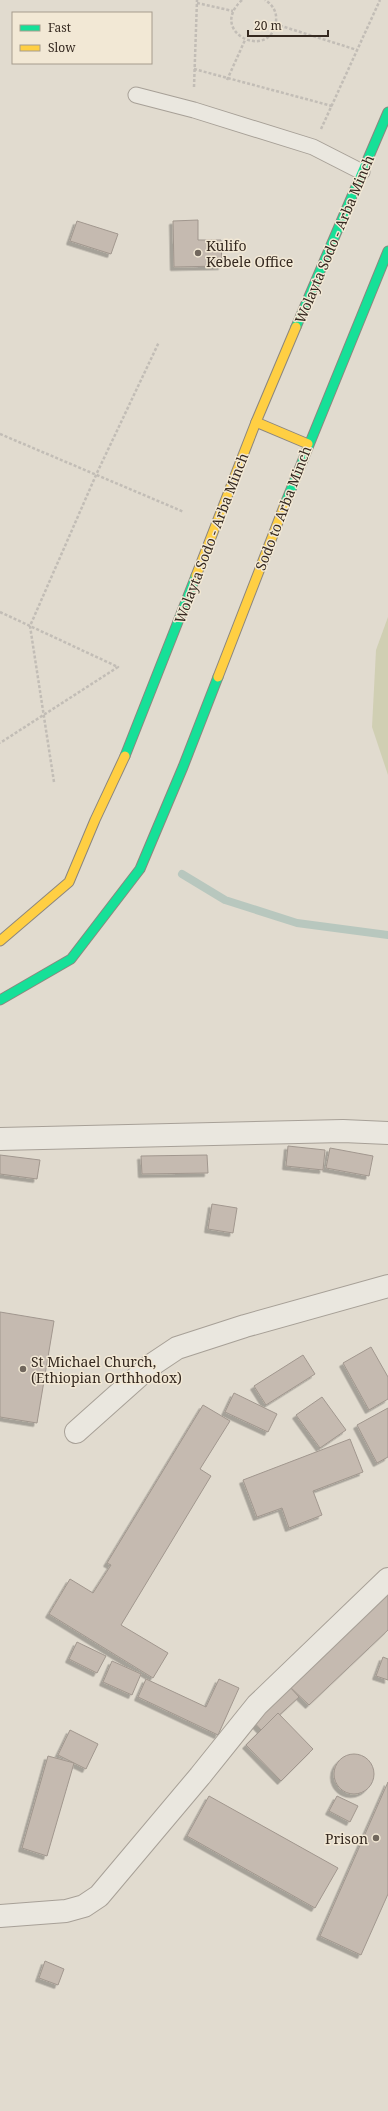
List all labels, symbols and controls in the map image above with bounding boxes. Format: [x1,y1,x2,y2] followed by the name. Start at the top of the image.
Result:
[12,12,152,64] legend
[248,12,328,38] scale bar
[254,17,282,34] text: 20 m
[48,19,71,36] text: Fast
[48,39,76,56] text: Slow
[290,152,378,326] street label: Wolayta Sodo - Arba Minch
[206,236,293,271] place label: Kulifo Kebele Office
[193,248,203,258] marker: Kulifo Kebele Office
[251,443,315,573] street label: Sodo to Arba Minch
[170,450,252,626] street label: Wolayta Sodo - Arba Minch
[31,1352,182,1387] place label: St Michael Church, (Ethiopian Orthhodox)
[18,1364,28,1374] marker: St Michael Church, (Ethiopian Orthhodox)
[325,1829,368,1848] place label: Prison
[371,1833,381,1843] marker: Prison

